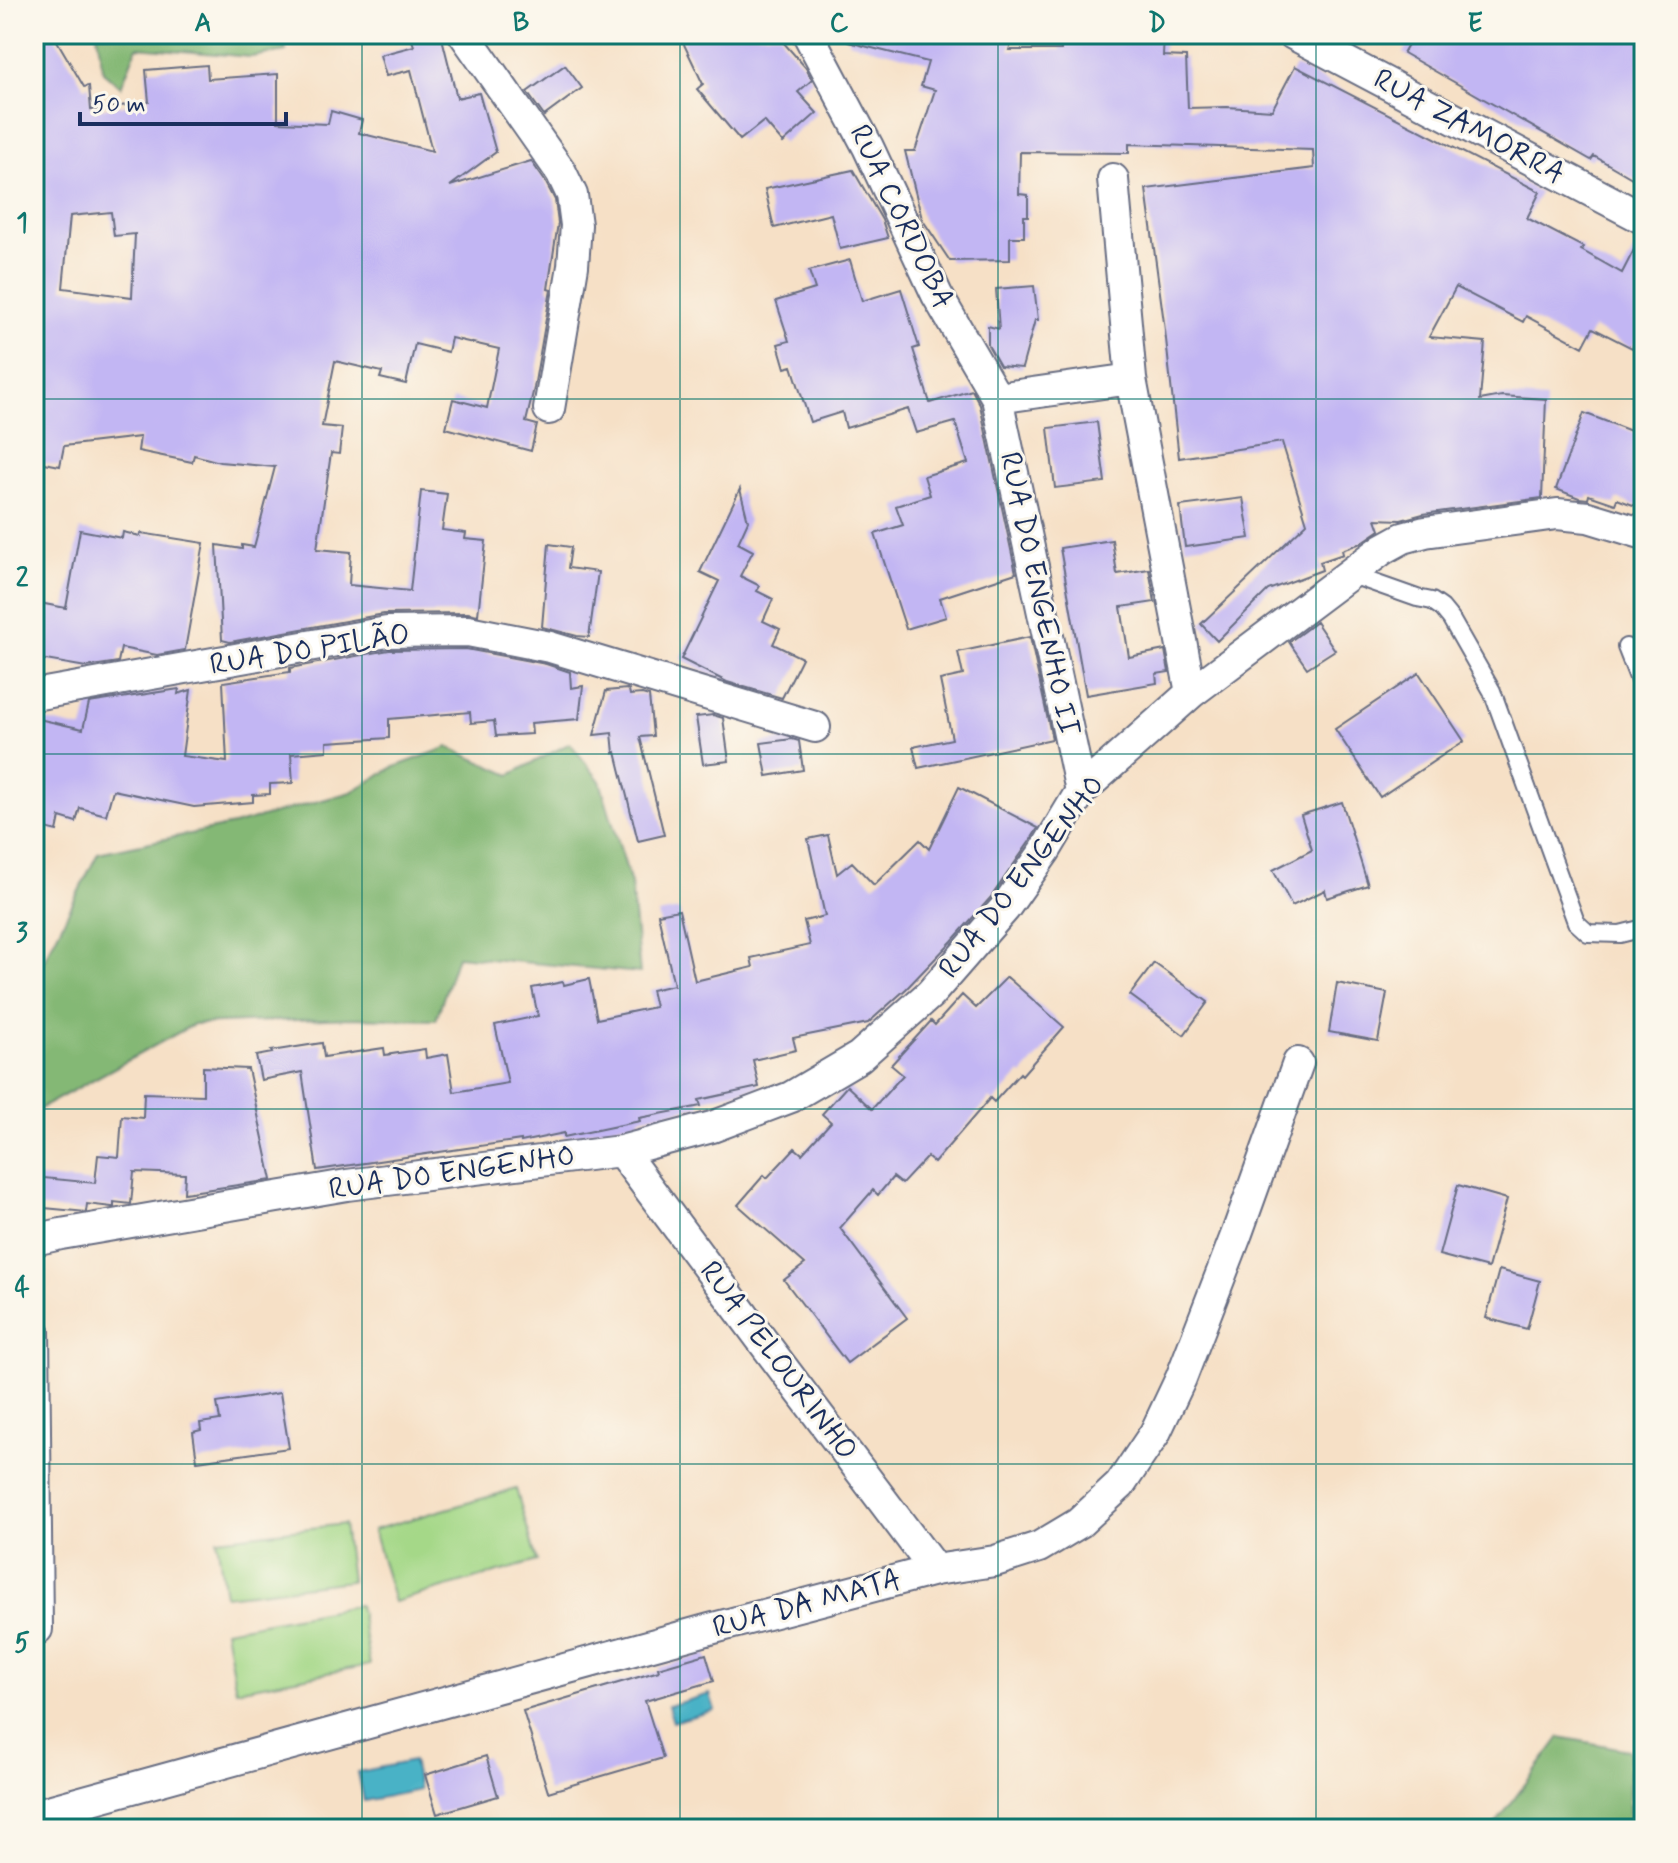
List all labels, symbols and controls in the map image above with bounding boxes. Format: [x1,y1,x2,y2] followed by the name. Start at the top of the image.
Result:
[194,7,212,41] text: A
[513,7,529,41] text: B
[830,7,849,41] text: C
[1148,7,1166,41] text: D
[1467,7,1483,41] text: E
[1366,60,1572,194] street label: RUA ZAMORRA
[80,76,286,126] scale bar
[92,90,146,121] text: 50 m
[839,118,963,316] street label: RUA CORDOBA
[16,207,28,241] text: 1
[990,448,1088,740] street label: RUA DO ENGENHO II
[16,562,29,596] text: 2
[207,615,413,685] street label: RUA DO PILÃO
[930,767,1114,987] street label: RUA DO ENGENHO
[16,917,28,951] text: 3
[326,1136,578,1210] street label: RUA DO ENGENHO
[690,1253,866,1469] street label: RUA PELOURINHO
[14,1272,30,1306] text: 4
[708,1560,906,1648] street label: RUA DA MATA
[14,1627,30,1661] text: 5

